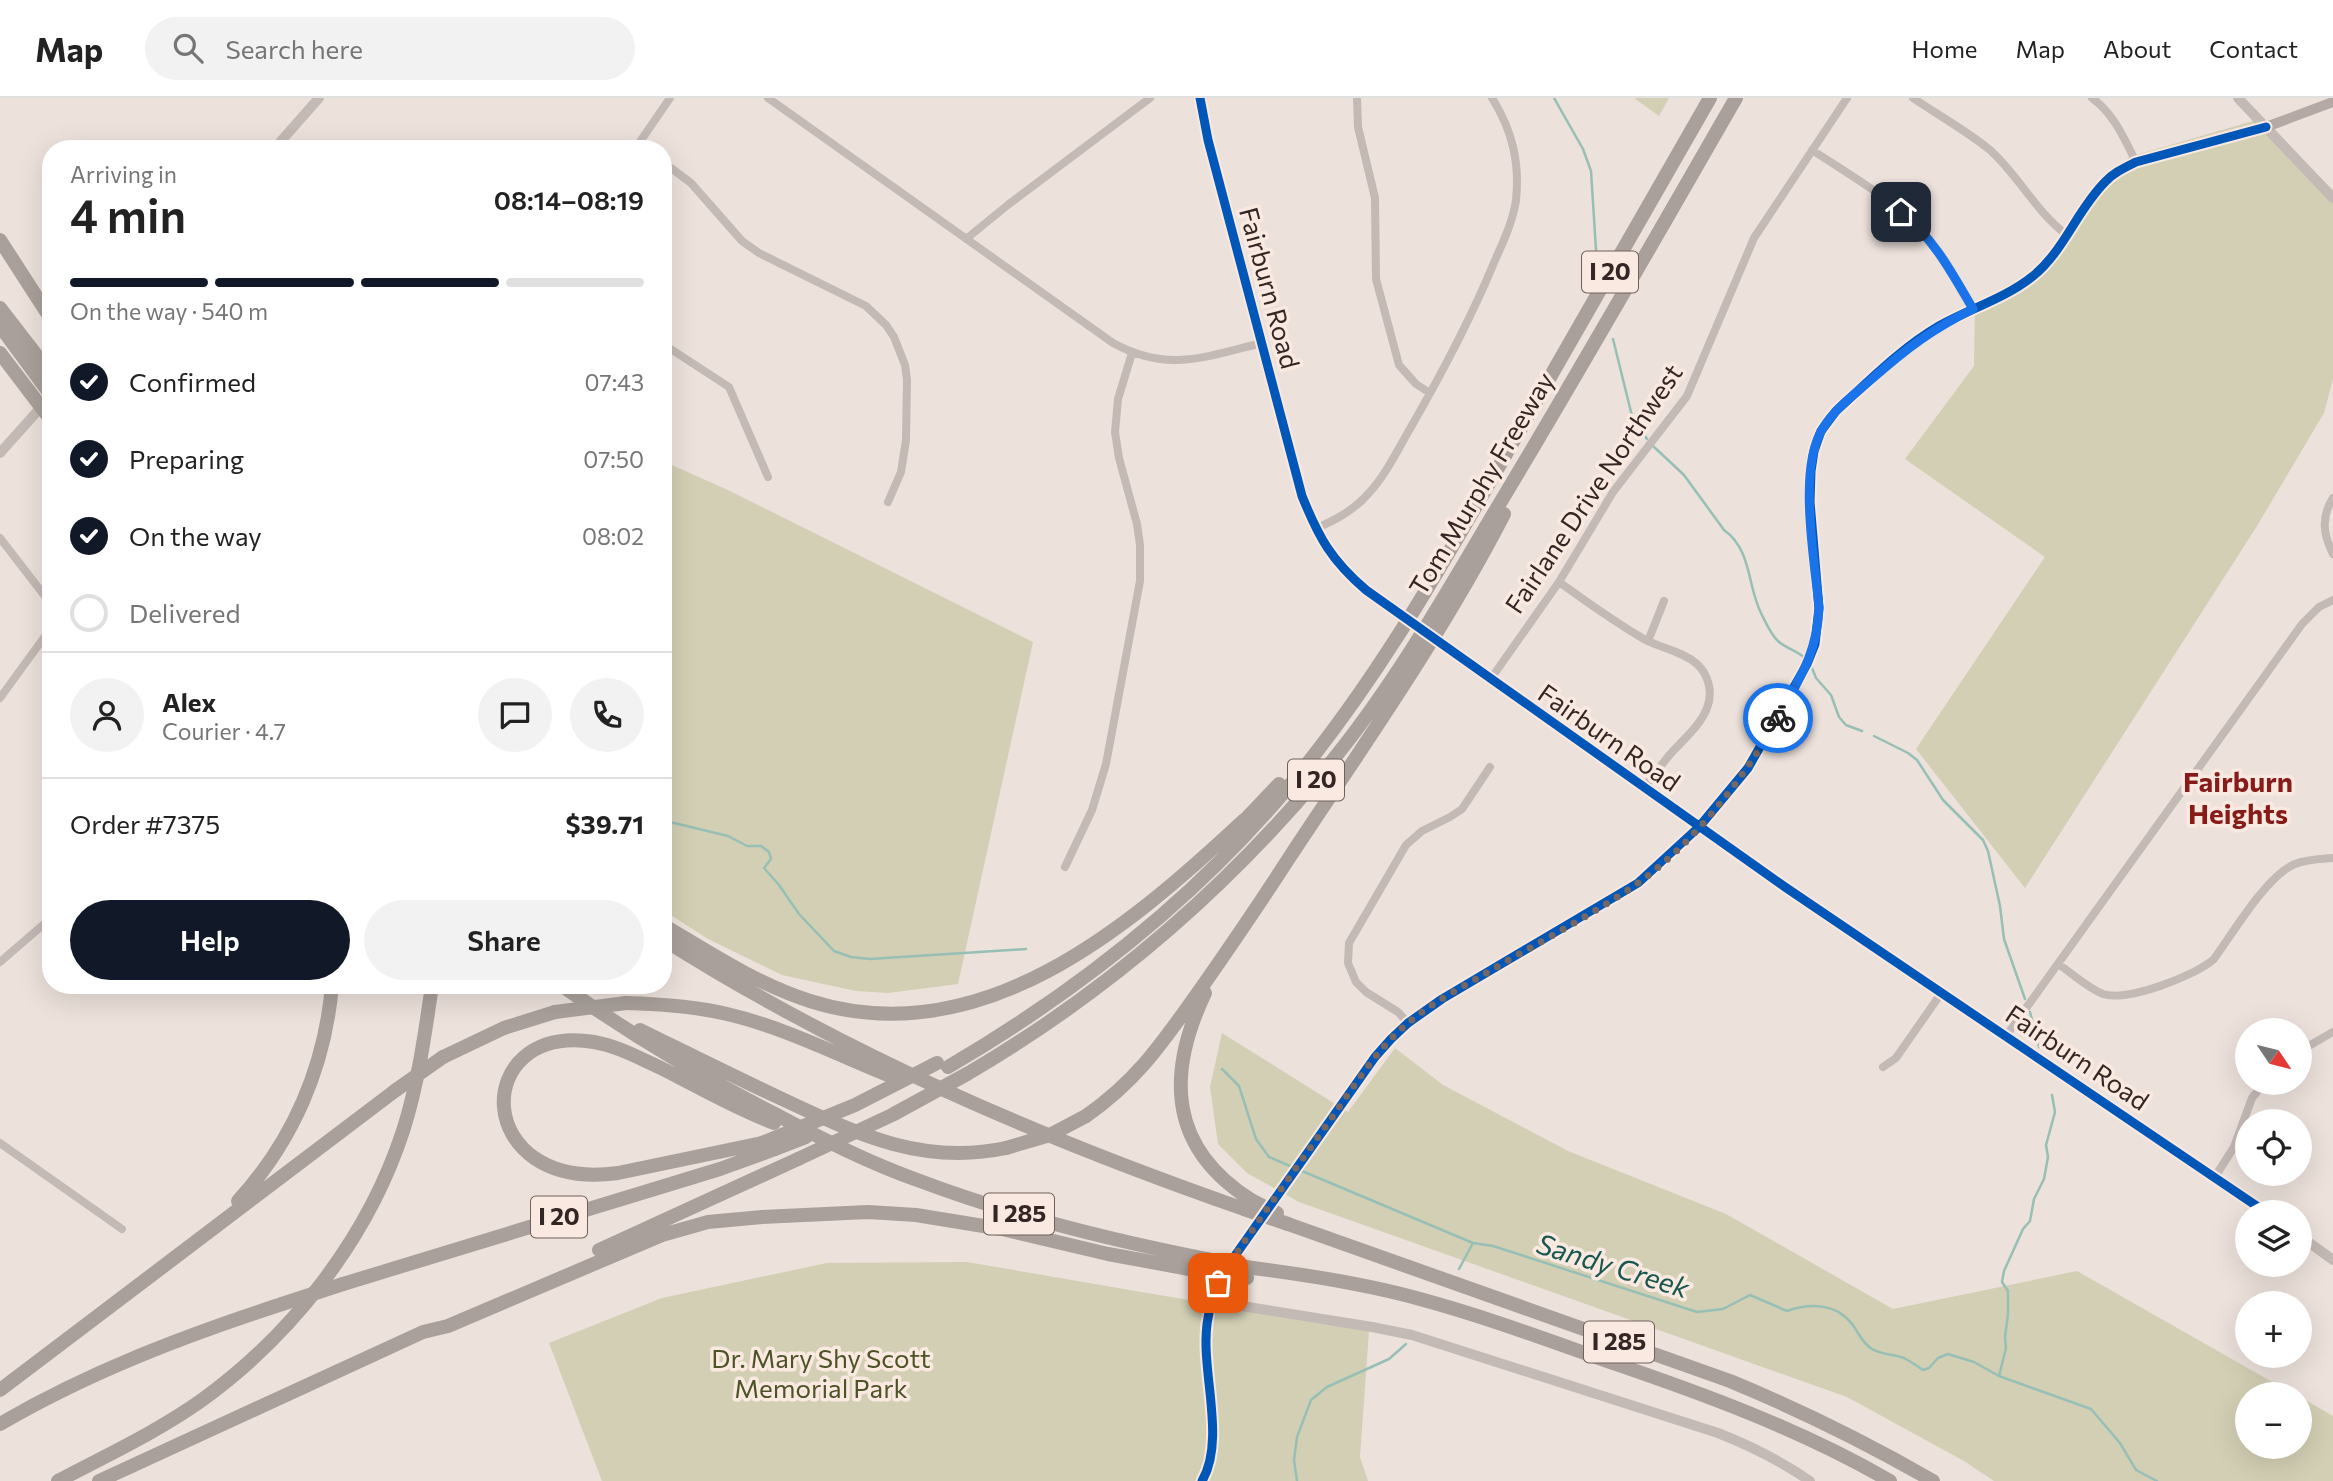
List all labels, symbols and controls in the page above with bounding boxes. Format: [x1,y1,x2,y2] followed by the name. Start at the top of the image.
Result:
[145,17,635,80] search box
[35,28,103,69] text: Map
[169,29,207,67] icon: search
[225,33,363,64] text: Search here
[1912,34,1978,63] text: Home
[2016,34,2065,63] text: Map
[2103,34,2171,63] text: About
[2209,34,2298,63] text: Contact
[70,160,177,188] text: Arriving in
[1871,182,1931,242] pin
[494,184,644,215] text: 08:14–08:19
[70,186,186,242] text: 4 min
[1882,193,1920,231] icon: home
[1234,203,1307,372] street label: Fairburn Road
[1582,252,1638,292] road number: I 20
[70,297,268,325] text: On the way · 540 m
[1498,358,1688,619] street label: Fairlane Drive Northwest
[70,363,108,401] icon: check
[129,366,256,397] text: Confirmed
[1402,366,1560,600] street label: Tom Murphy Freeway
[585,368,644,396] text: 07:43
[70,440,108,478] icon: check
[129,443,244,474] text: Preparing
[583,445,644,473] text: 07:50
[70,517,108,555] icon: check
[129,520,262,551] text: On the way
[582,522,644,550] text: 08:02
[129,597,240,628] text: Delivered
[1533,676,1687,797] street label: Fairburn Road
[70,678,144,752] button: person
[478,678,552,752] button: chat
[570,678,644,752] button: phone
[1743,683,1813,753] courier
[162,686,216,717] text: Alex
[1759,699,1797,737] icon: bike
[162,717,286,745] text: Courier · 4.7
[1288,760,1344,800] road number: I 20
[2183,764,2293,830] district label: Fairburn Heights
[70,808,220,839] text: Order #7375
[566,808,644,839] text: $39.71
[70,900,350,980] button: Help
[364,900,644,980] button: Share
[2000,998,2155,1116] street label: Fairburn Road
[2235,1018,2312,1096] north arrow
[2235,1018,2312,1459] map controls
[2235,1109,2312,1186] button: locate
[984,1194,1054,1234] road number: I 285
[531,1196,587,1238] road number: I 20
[2235,1200,2312,1277] button: layers
[1533,1226,1694,1305] water label: Sandy Creek
[1188,1253,1248,1313] pin
[1199,1264,1237,1302] icon: bag
[2235,1291,2312,1368] button: +
[1584,1322,1654,1362] road number: I 285
[711,1342,931,1403] park label: Dr. Mary Shy Scott Memorial Park
[2235,1382,2312,1459] button: −

